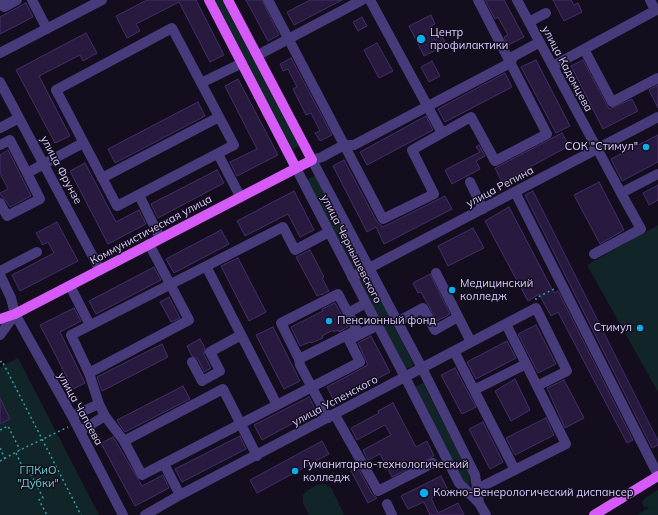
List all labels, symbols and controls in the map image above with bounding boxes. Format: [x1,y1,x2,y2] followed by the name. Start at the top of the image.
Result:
[539,24,595,114] street label: улица Кадомцева
[430,26,508,52] place label: Центр профилактики
[415,33,427,45] marker: Центр профилактики
[37,134,85,206] street label: улица Фрунзе
[565,140,638,154] place label: СОК "Стимул"
[641,142,651,152] marker: СОК "Стимул"
[464,164,536,210] street label: улица Репина
[88,192,214,268] street label: Коммунистическая улица
[318,192,384,306] street label: улица Чернышевского
[460,277,533,303] place label: Медицинский колледж
[447,285,457,295] marker: Медицинский колледж
[337,314,436,328] place label: Пенсионный фонд
[324,316,334,326] marker: Пенсионный фонд
[593,321,632,335] place label: Стимул
[635,323,645,333] marker: Стимул
[54,370,106,448] street label: улица Чапаева
[290,373,380,429] street label: улица Успенского
[303,458,469,484] place label: Гуманитарно-технологический колледж
[17,464,59,490] park label: ГПКиО "Дубки"
[290,466,300,476] marker: Гуманитарно-технологический колледж
[433,486,634,500] place label: Кожно-Венерологический диспансер
[418,487,430,499] marker: Кожно-Венерологический диспансер

